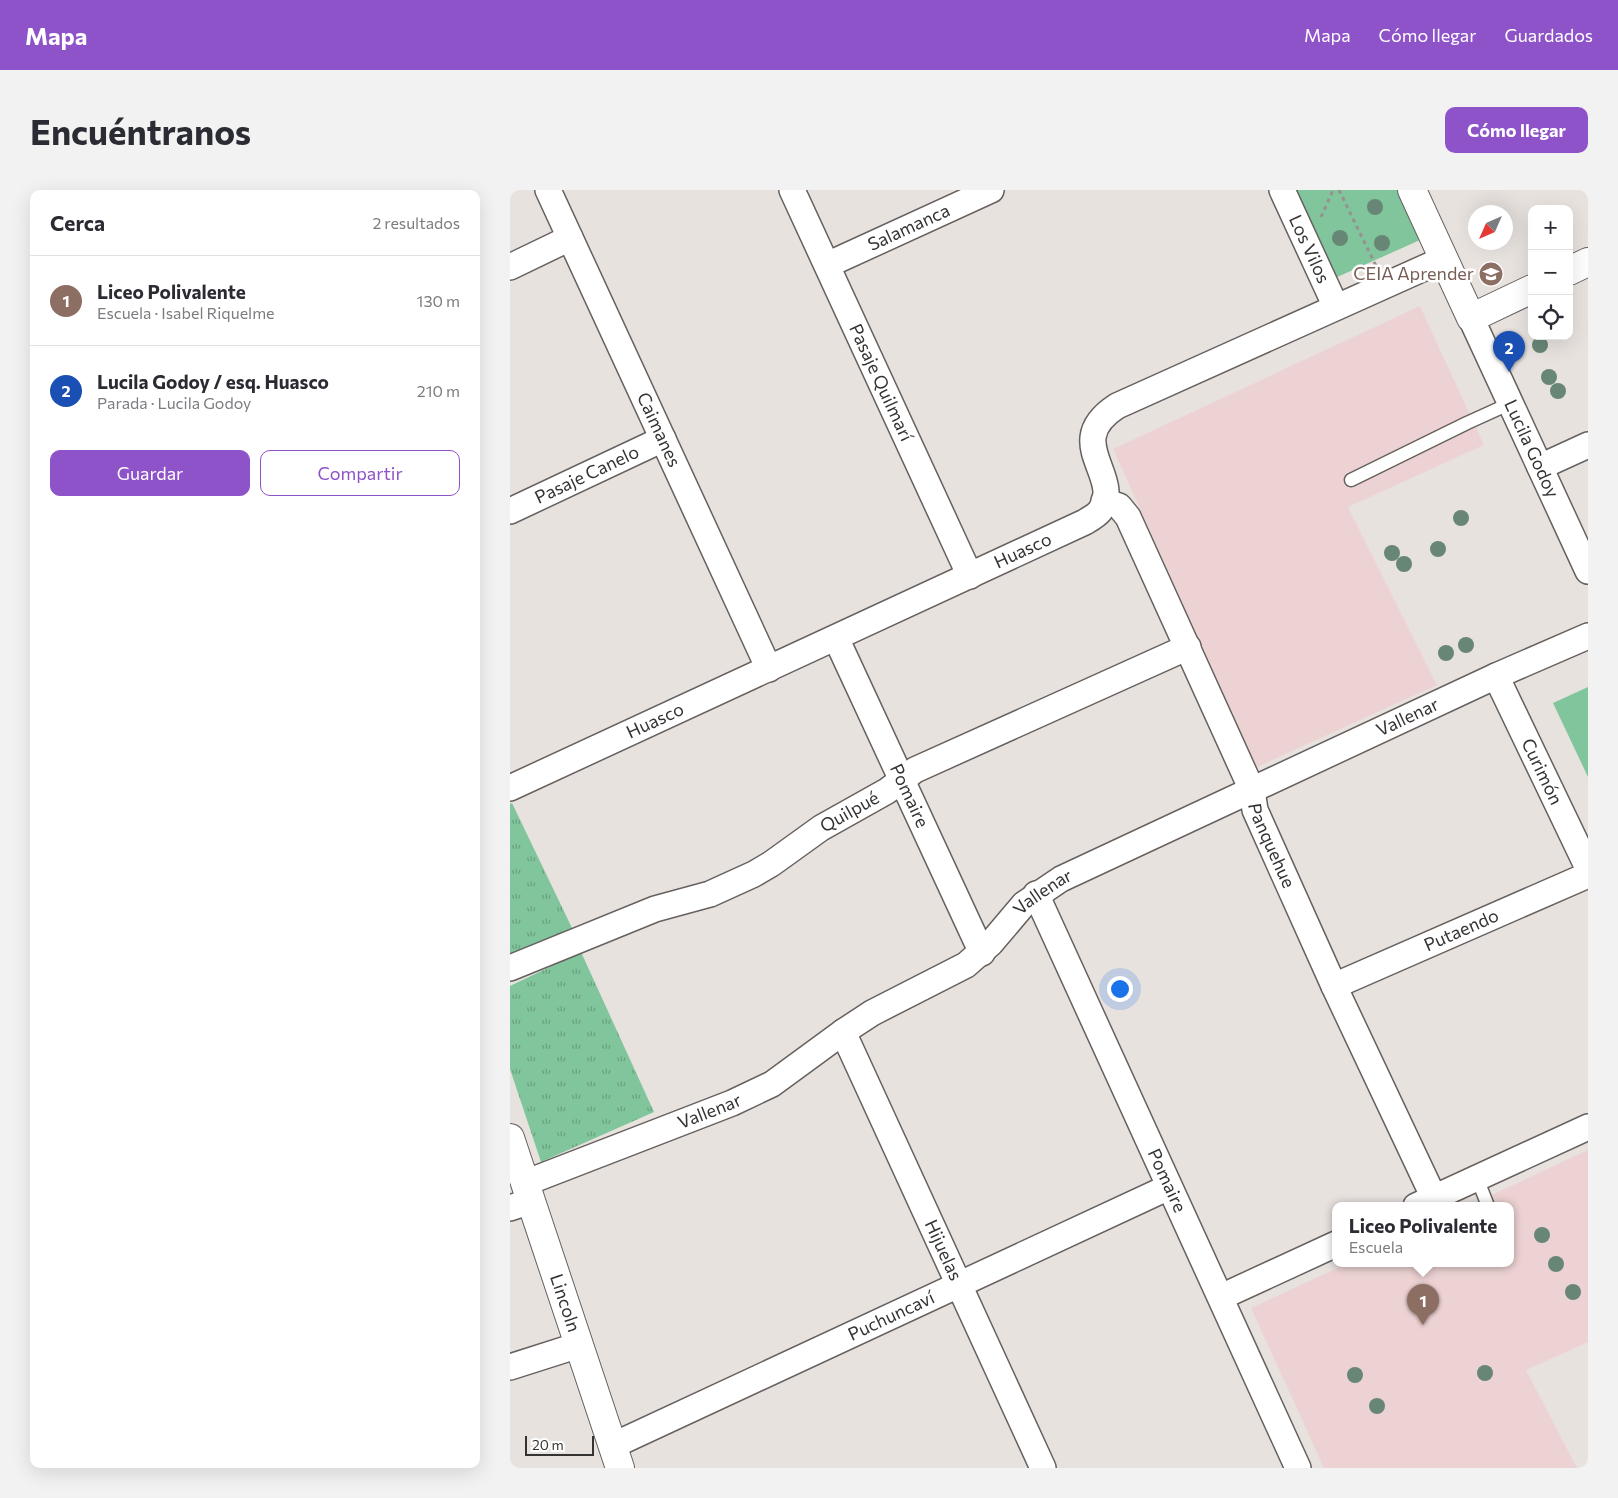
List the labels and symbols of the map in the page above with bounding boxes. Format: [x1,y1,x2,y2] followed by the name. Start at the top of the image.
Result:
[864,198,953,255] street label: Salamanca
[1468,205,1513,250] north arrow
[1285,211,1335,286] street label: Los Vilos
[1478,261,1504,287] school or university icon: CEIA Aprender
[1353,262,1474,284] place label: CEIA Aprender
[845,320,919,446] street label: Pasaje Quilmarí
[1493,331,1525,372] pin: 2
[633,389,686,470] street label: Caimanes
[1500,396,1564,501] street label: Lucila Godoy
[531,440,642,508] street label: Pasaje Canelo
[990,527,1055,573] street label: Huasco
[1372,692,1442,740] street label: Vallenar
[623,697,687,743] street label: Huasco
[1517,734,1568,808] street label: Curimón
[886,760,934,831] street label: Pomaire
[816,786,882,836] street label: Quilpué
[1244,802,1301,891] street label: Panquehue
[1008,864,1075,919] street label: Vallenar
[1420,903,1502,955] street label: Putaendo
[1107,976,1133,1002] your location
[674,1088,745,1133] street label: Vallenar
[1144,1145,1192,1216] street label: Pomaire
[921,1216,967,1284] street label: Hijuelas
[546,1271,586,1335] street label: Lincoln
[1407,1284,1439,1325] pin: 1
[844,1285,939,1345] street label: Puchuncaví
[525,1433,594,1456] scale bar

